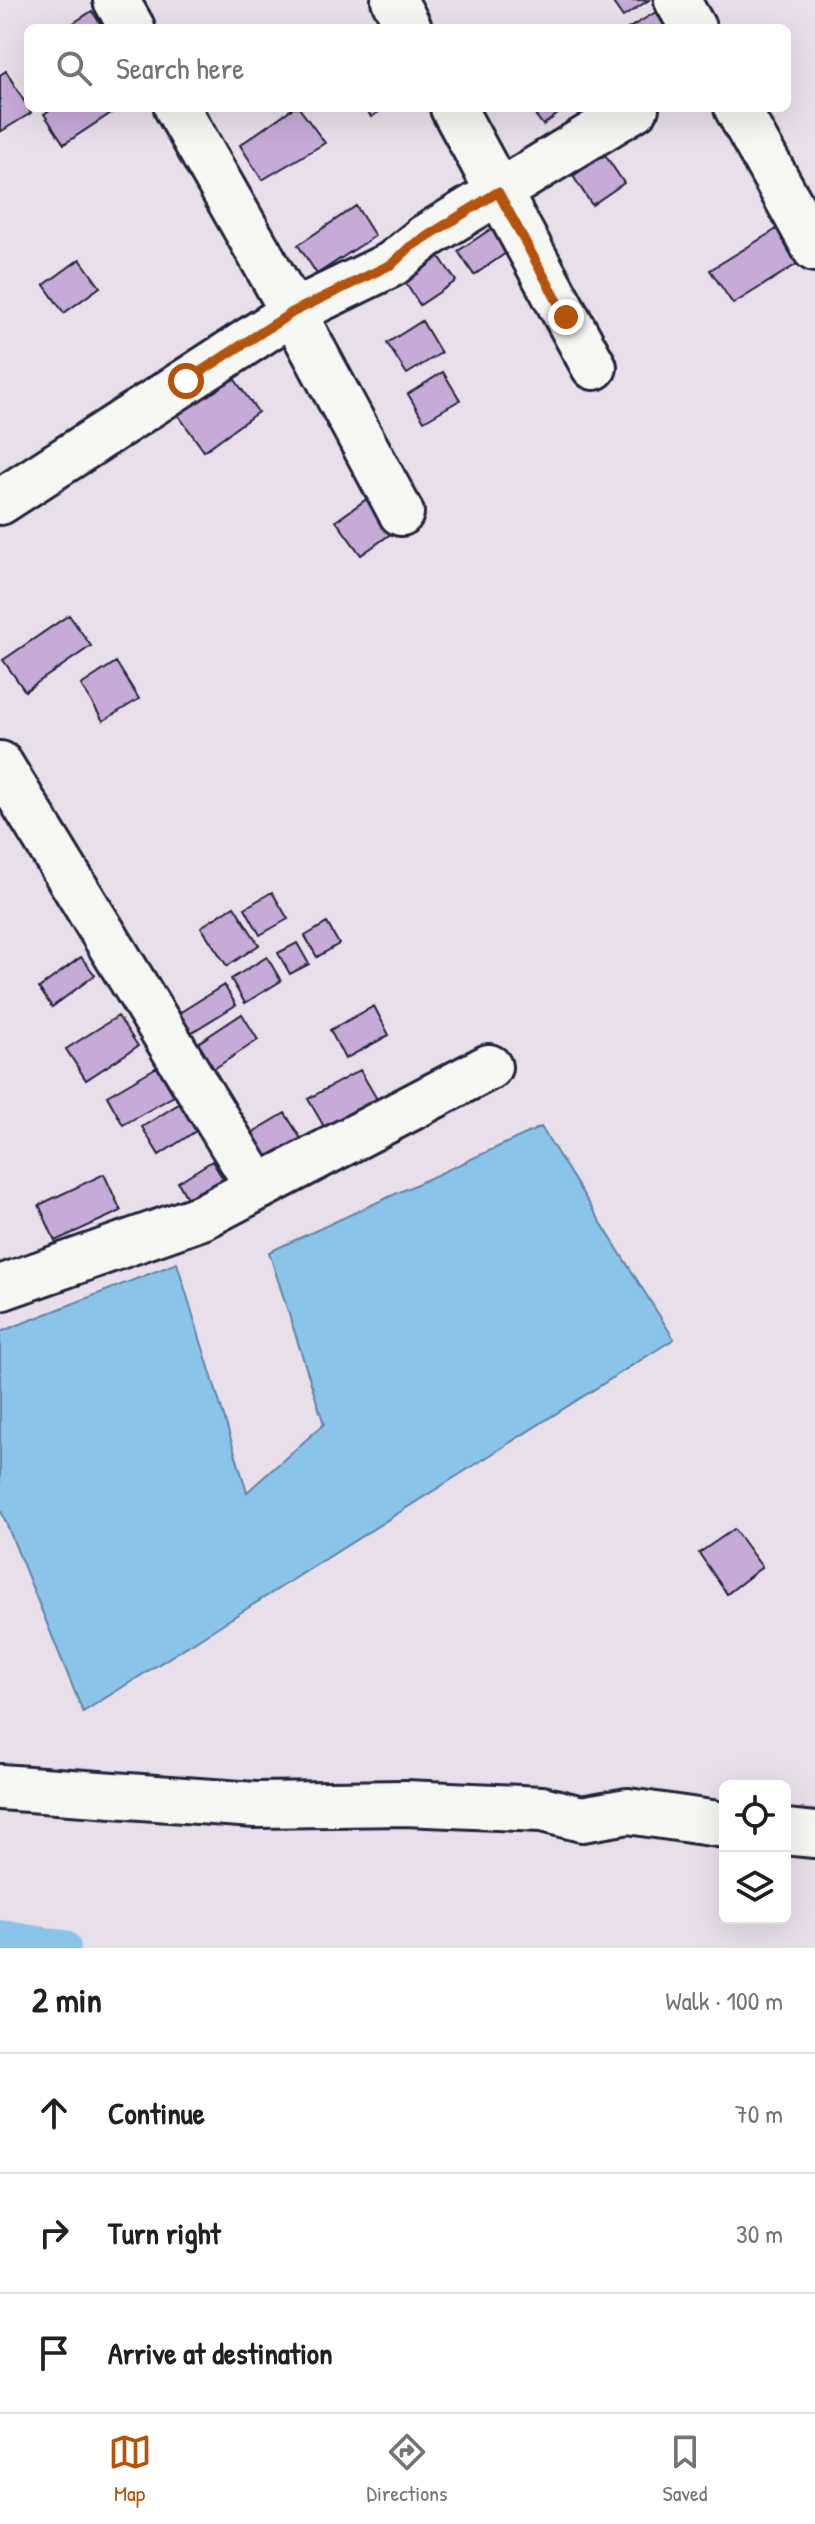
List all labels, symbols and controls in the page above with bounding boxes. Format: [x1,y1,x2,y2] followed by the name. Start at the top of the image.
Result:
[24,24,791,112] search box
[52,46,96,90] icon: search
[116,48,244,88] text: Search here
[548,299,584,335] route end
[168,363,204,399] route start
[719,1780,791,1924] map controls
[719,1780,791,1852] button: locate
[719,1852,791,1924] button: layers
[32,1977,102,2023] text: 2 min
[666,1983,783,2018] text: Walk · 100 m
[32,2091,76,2135] icon: ahead
[108,2093,205,2133] text: Continue
[735,2096,783,2131] text: 70 m
[32,2211,76,2255] icon: right
[108,2213,221,2253] text: Turn right
[736,2216,783,2251] text: 30 m
[32,2331,76,2375] icon: arrive
[108,2333,333,2373] text: Arrive at destination
[108,2430,152,2508] tab: Map
[367,2430,448,2508] tab: Directions
[663,2430,707,2508] tab: Saved

